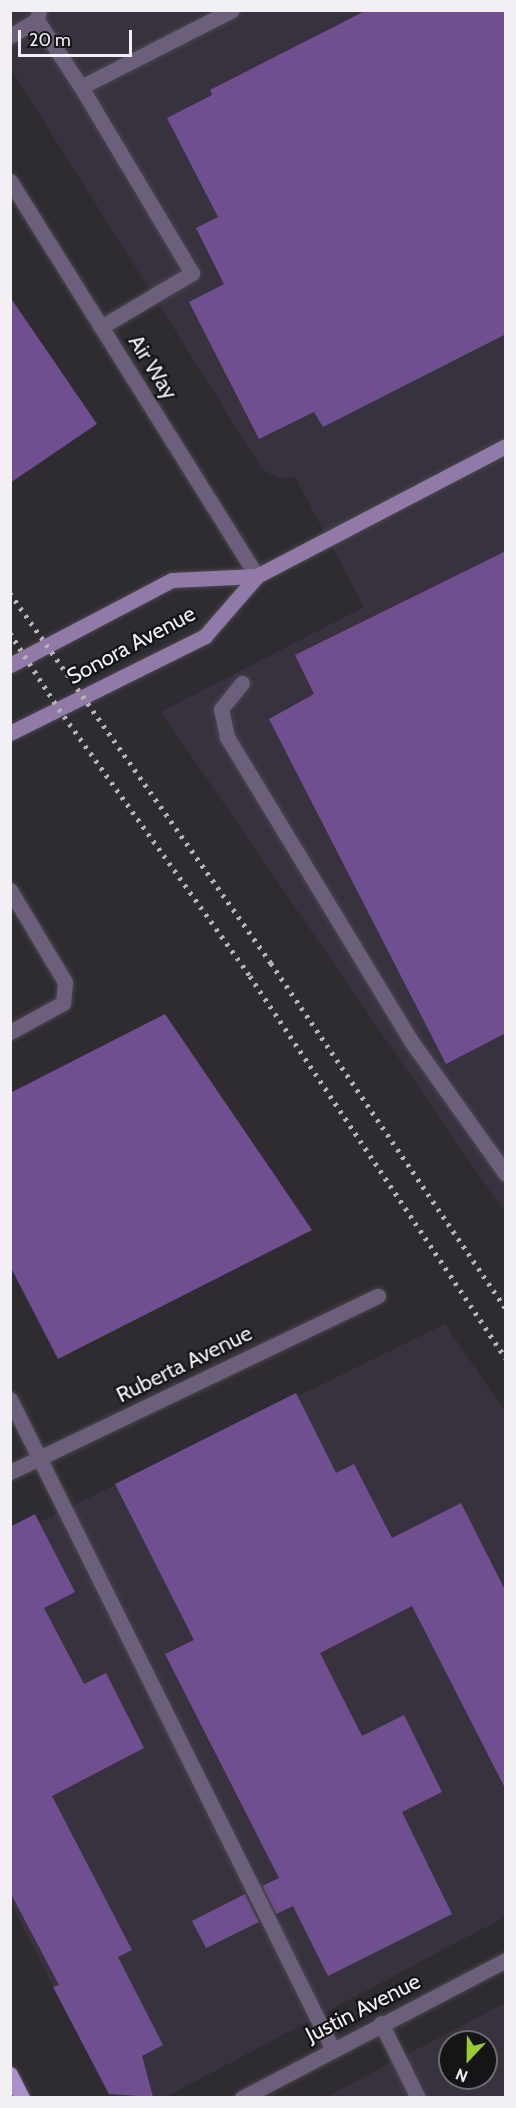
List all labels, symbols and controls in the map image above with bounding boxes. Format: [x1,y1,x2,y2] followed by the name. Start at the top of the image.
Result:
[21,18,135,56] scale bar
[29,29,71,51] text: 20 m
[123,330,183,404] street label: Air Way
[62,600,200,690] street label: Sonora Avenue
[112,1320,256,1408] street label: Ruberta Avenue
[301,1968,425,2048] street label: Justin Avenue
[438,2030,498,2090] north arrow
[453,2064,471,2086] text: N

